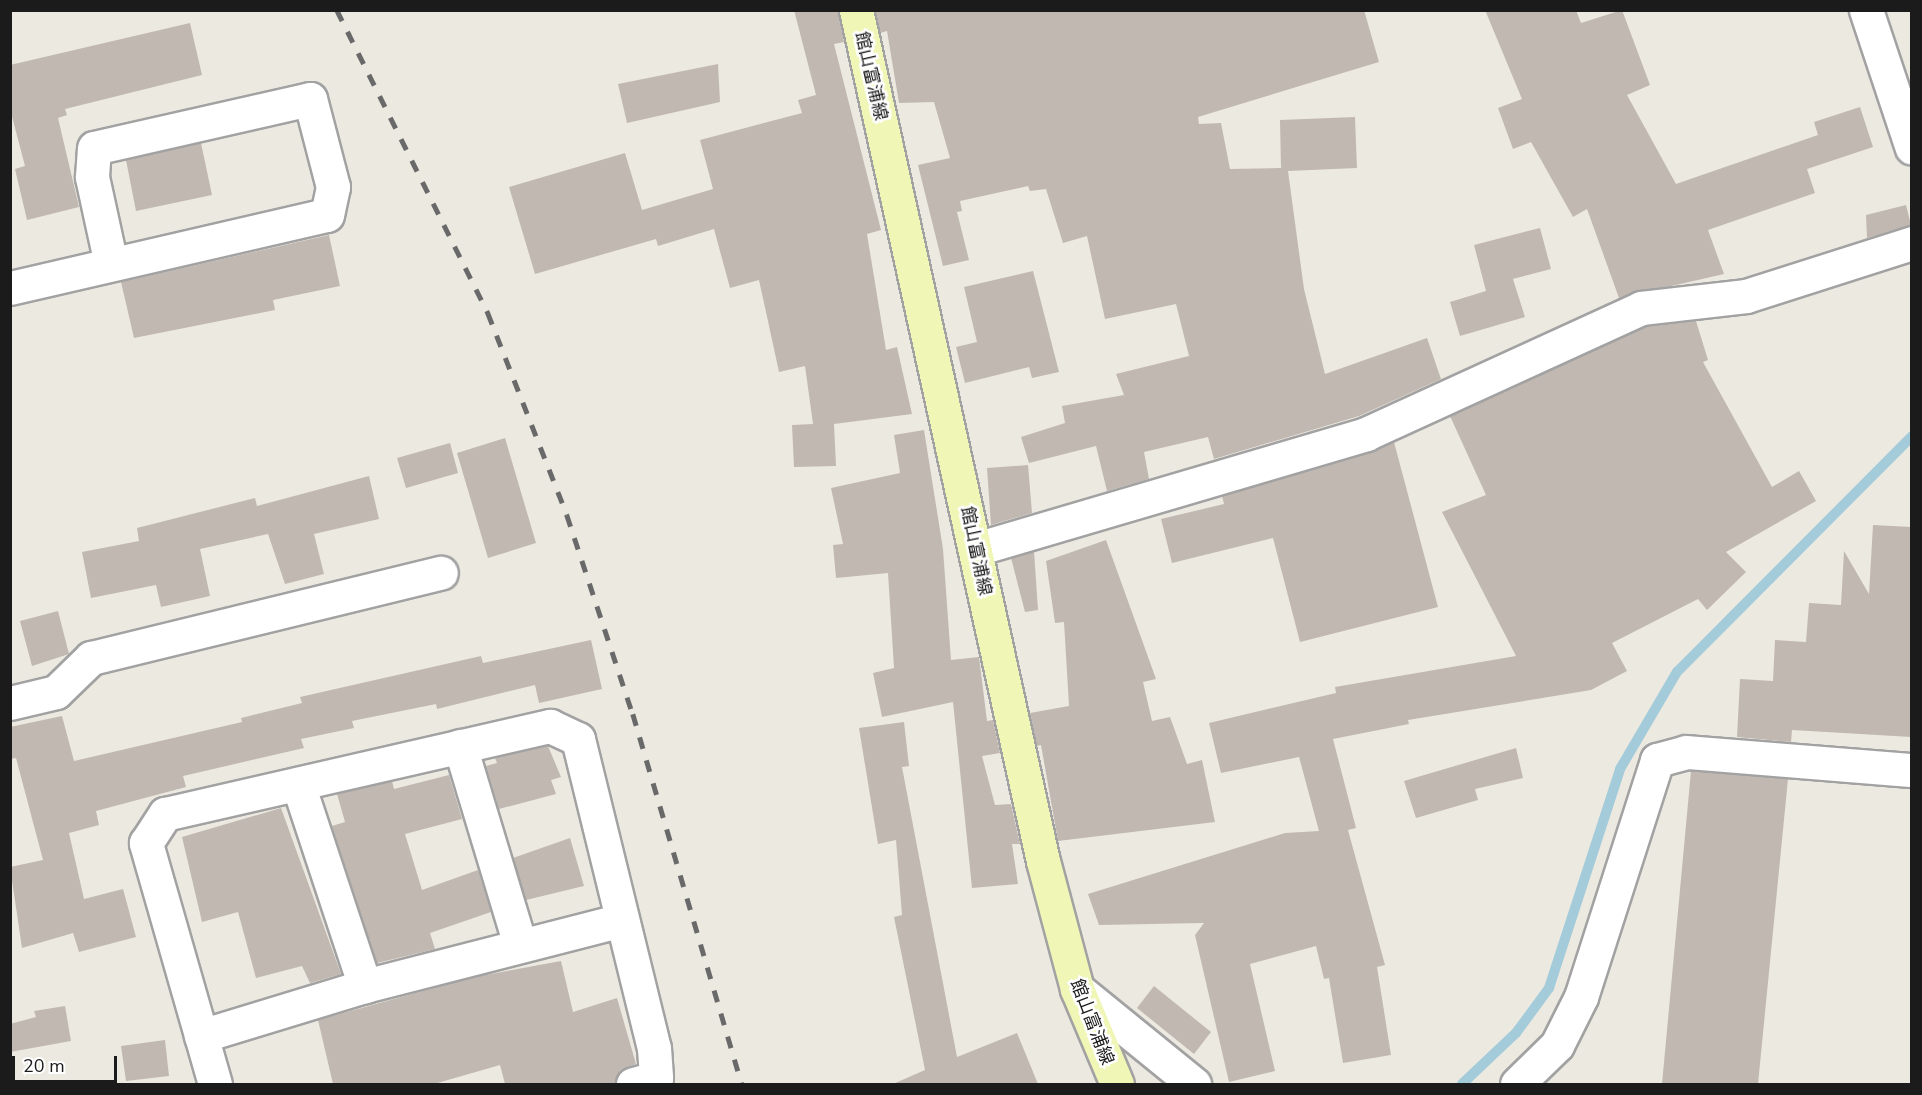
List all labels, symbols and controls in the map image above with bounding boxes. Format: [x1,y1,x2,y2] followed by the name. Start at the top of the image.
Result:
[850,30,892,122] street label: 館山富浦線
[956,505,996,597] street label: 館山富浦線
[1066,976,1118,1068] street label: 館山富浦線
[15,1044,120,1082] scale bar
[23,1054,65,1078] text: 20 m

